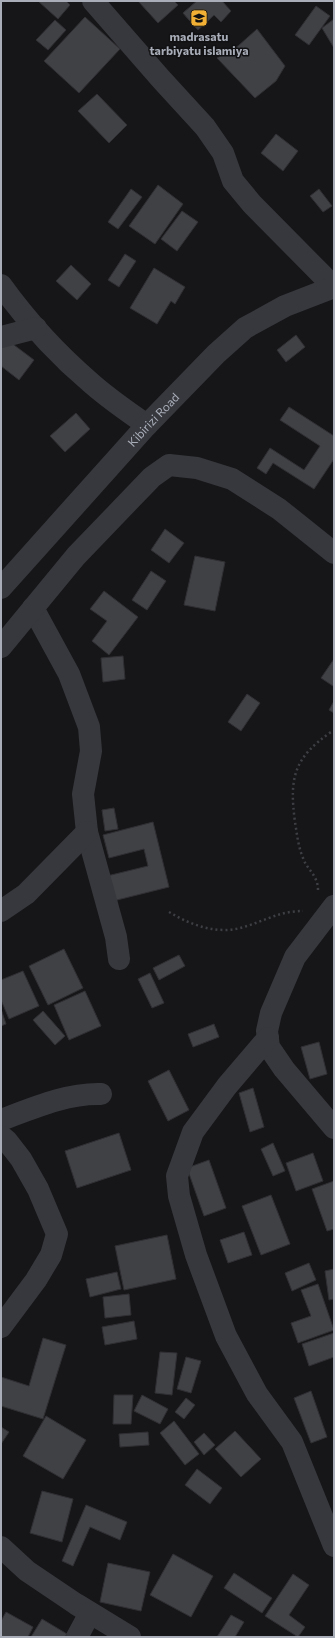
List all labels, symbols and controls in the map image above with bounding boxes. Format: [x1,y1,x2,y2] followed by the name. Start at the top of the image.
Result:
[189,8,209,28] school or university icon: madrasatu tarbiyatu islamiya
[150,29,248,57] place label: madrasatu tarbiyatu islamiya
[124,390,182,449] street label: Kibirizi Road

